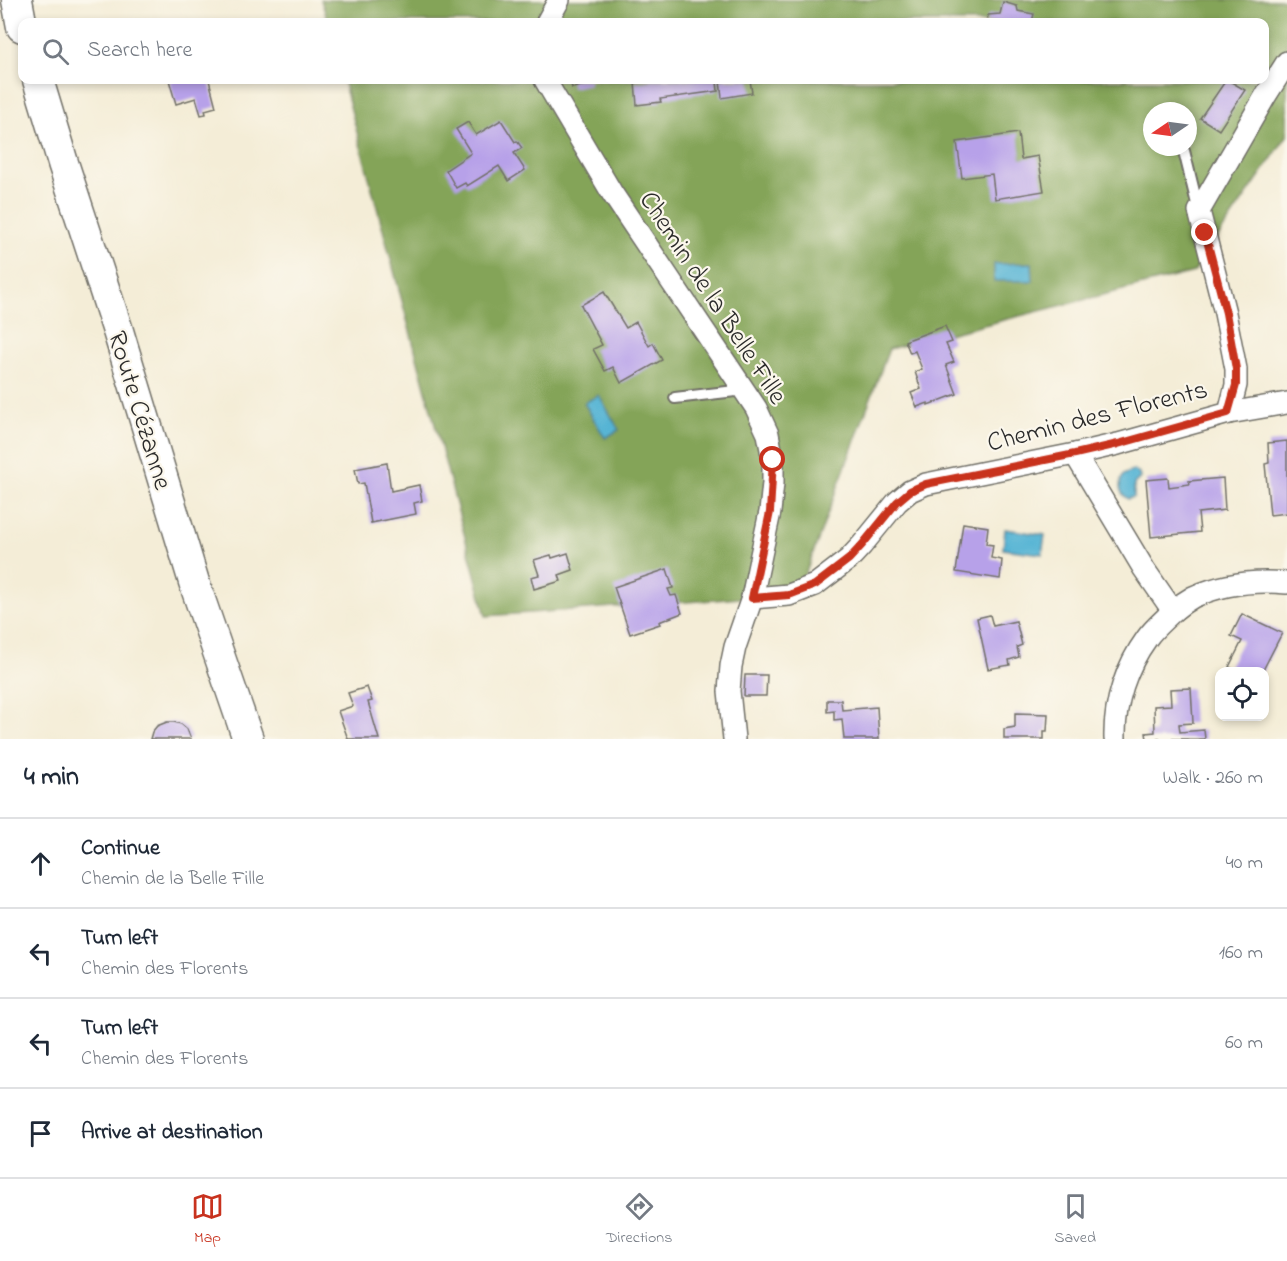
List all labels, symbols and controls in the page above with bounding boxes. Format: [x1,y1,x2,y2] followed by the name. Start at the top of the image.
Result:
[18,18,1269,84] search box
[39,35,72,68] icon: search
[87,35,192,67] text: Search here
[1143,102,1197,156] north arrow
[628,184,796,413] street label: Chemin de la Belle Fille
[1191,219,1217,245] route end
[96,327,181,496] street label: Route Cézanne
[983,371,1212,464] street label: Chemin des Florents
[759,446,785,472] route start
[1215,667,1269,721] map controls
[1215,667,1269,721] button: locate
[24,759,79,797] text: 4 min
[1162,764,1263,793] text: Walk · 260 m
[81,833,160,865] text: Continue
[24,847,57,880] icon: ahead
[1226,849,1263,878] text: 40 m
[81,865,264,894] text: Chemin de la Belle Fille
[81,923,158,955] text: Turn left
[24,937,57,970] icon: left
[1219,939,1263,968] text: 160 m
[81,955,248,984] text: Chemin des Florents
[81,1013,158,1045] text: Turn left
[24,1027,57,1060] icon: left
[1225,1029,1263,1058] text: 60 m
[81,1045,248,1074] text: Chemin des Florents
[24,1117,57,1150] icon: arrive
[81,1117,263,1149] text: Arrive at destination
[191,1190,224,1250] tab: Map
[606,1190,672,1250] tab: Directions
[1054,1190,1096,1250] tab: Saved

